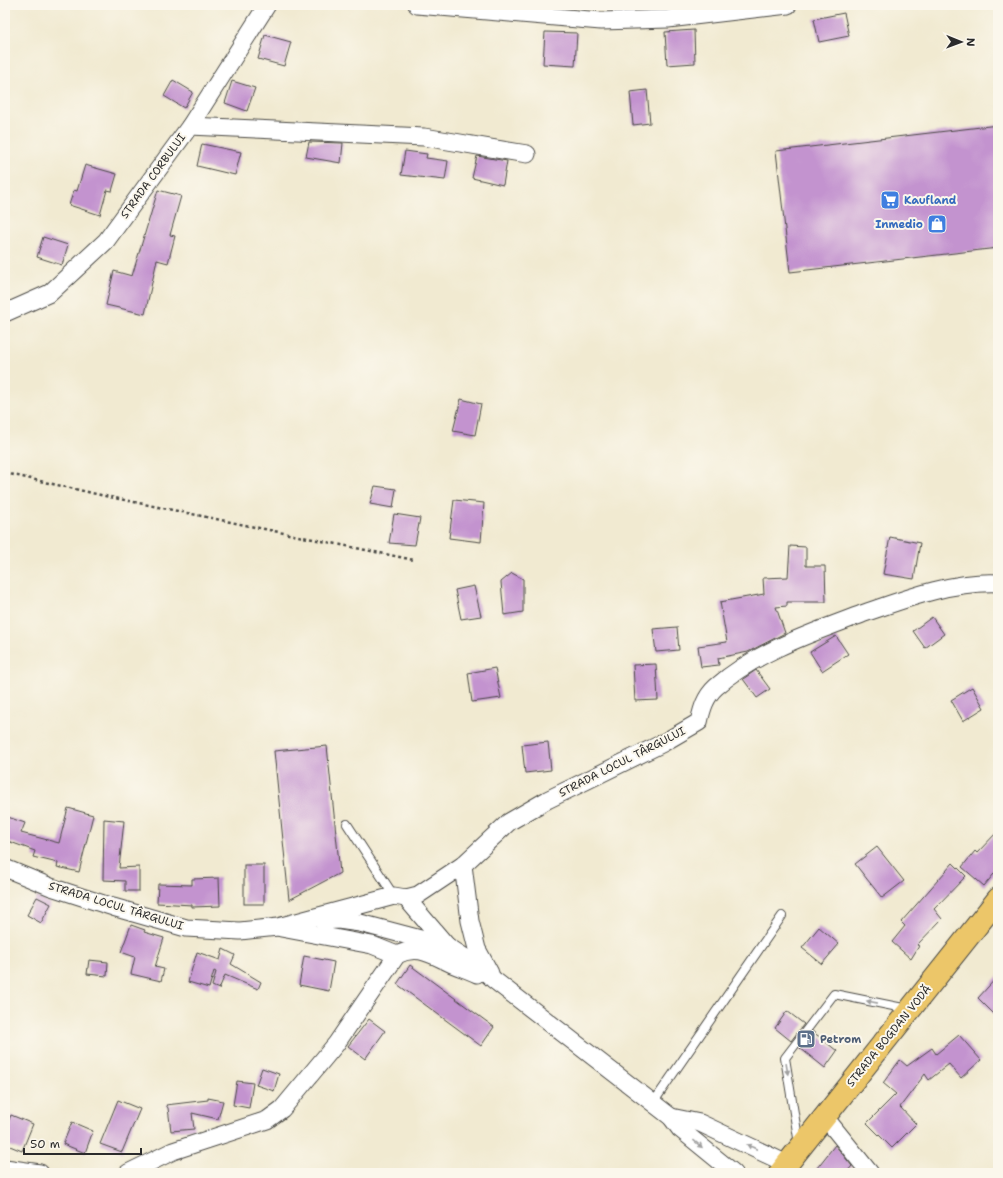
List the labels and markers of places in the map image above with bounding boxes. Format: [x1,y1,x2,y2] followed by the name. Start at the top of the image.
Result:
[879,189,901,211] supermarket icon: Kaufland
[904,193,957,208] place label: Kaufland
[926,213,948,235] shop icon: Inmedio
[875,217,923,232] place label: Inmedio
[795,1028,817,1050] fuel station icon: Petrom
[820,1032,861,1047] place label: Petrom

